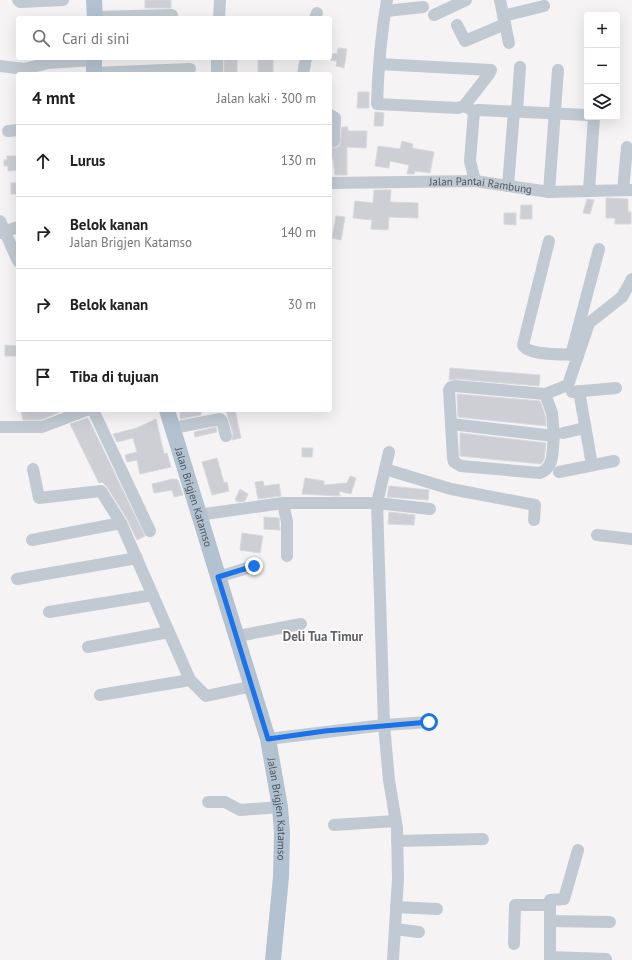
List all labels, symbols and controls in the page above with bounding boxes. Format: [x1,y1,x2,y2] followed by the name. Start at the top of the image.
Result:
[584,12,620,120] map controls
[584,12,620,48] button: +
[16,16,332,60] search box
[30,27,52,49] icon: search
[62,29,130,48] text: Cari di sini
[584,48,620,84] button: −
[584,84,620,120] button: layers
[32,87,75,109] text: 4 mnt
[217,90,316,107] text: Jalan kaki · 300 m
[32,150,54,172] icon: ahead
[70,151,105,170] text: Lurus
[281,152,316,169] text: 130 m
[428,174,533,196] street label: Jalan Pantai Rambung
[70,215,148,234] text: Belok kanan
[32,222,54,244] icon: right
[281,224,316,241] text: 140 m
[70,234,192,251] text: Jalan Brigjen Katamso
[32,294,54,316] icon: right
[70,295,148,314] text: Belok kanan
[288,296,316,313] text: 30 m
[32,366,54,388] icon: arrive
[70,367,159,386] text: Tiba di tujuan
[172,445,216,549] street label: Jalan Brigjen Katamso
[245,557,263,575] route end
[283,628,364,645] district label: Deli Tua Timur
[420,713,438,731] route start
[264,756,289,861] street label: Jalan Brigjen Katamso

